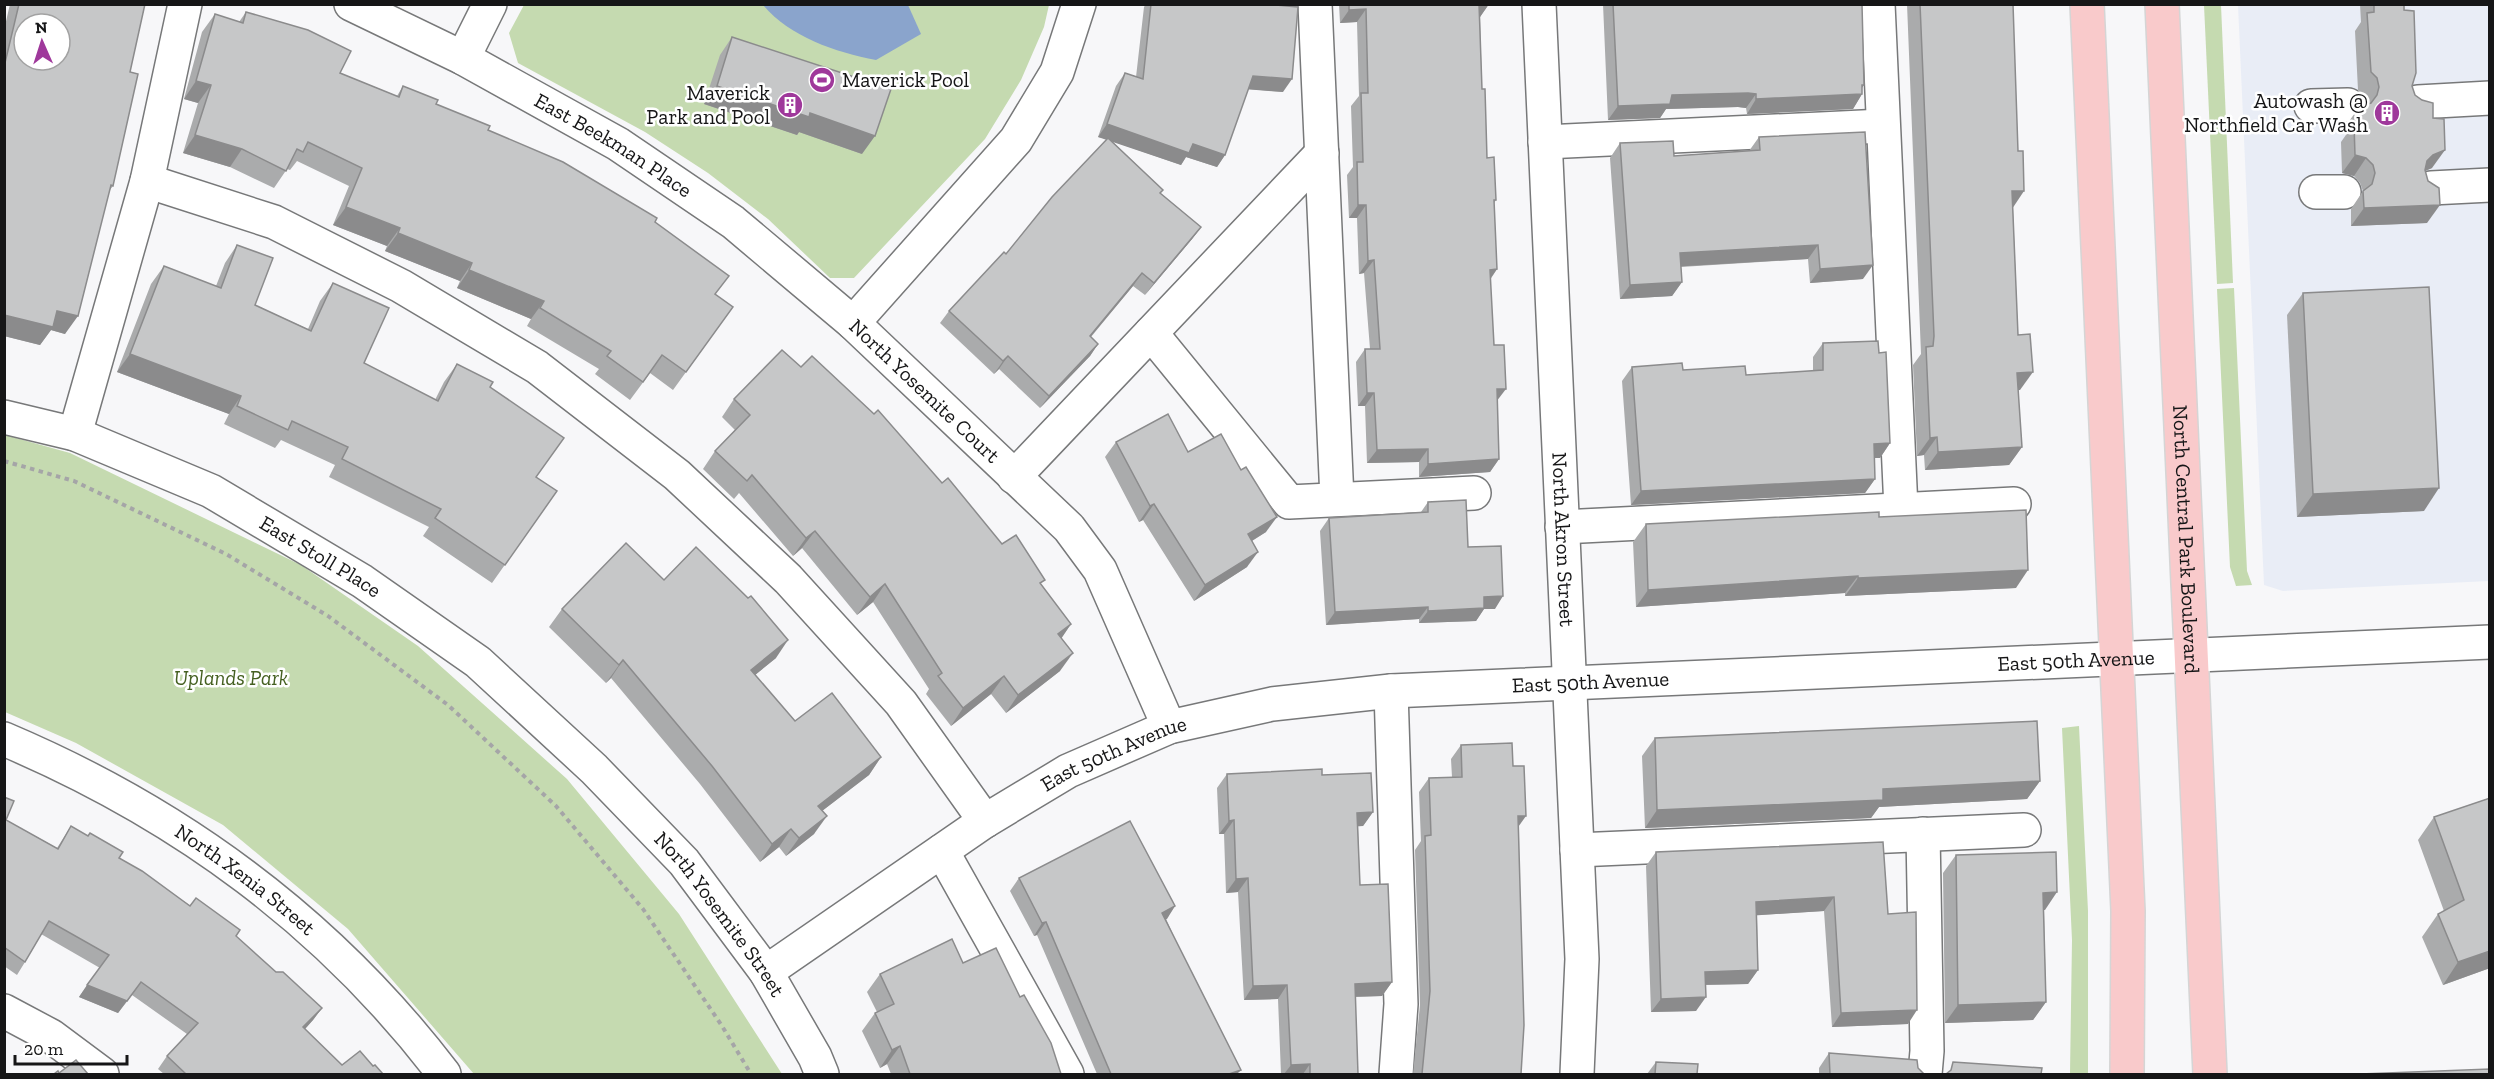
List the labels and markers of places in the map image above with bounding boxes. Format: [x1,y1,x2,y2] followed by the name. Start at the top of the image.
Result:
[807,65,837,95] sports icon: Maverick Pool
[842,67,969,92] place label: Maverick Pool
[646,80,770,129] place label: Maverick Park and Pool
[2184,88,2368,137] place label: Autowash @ Northfield Car Wash
[775,90,805,120] building icon: Maverick Park and Pool
[2372,98,2402,128] building icon: Autowash @ Northfield Car Wash

